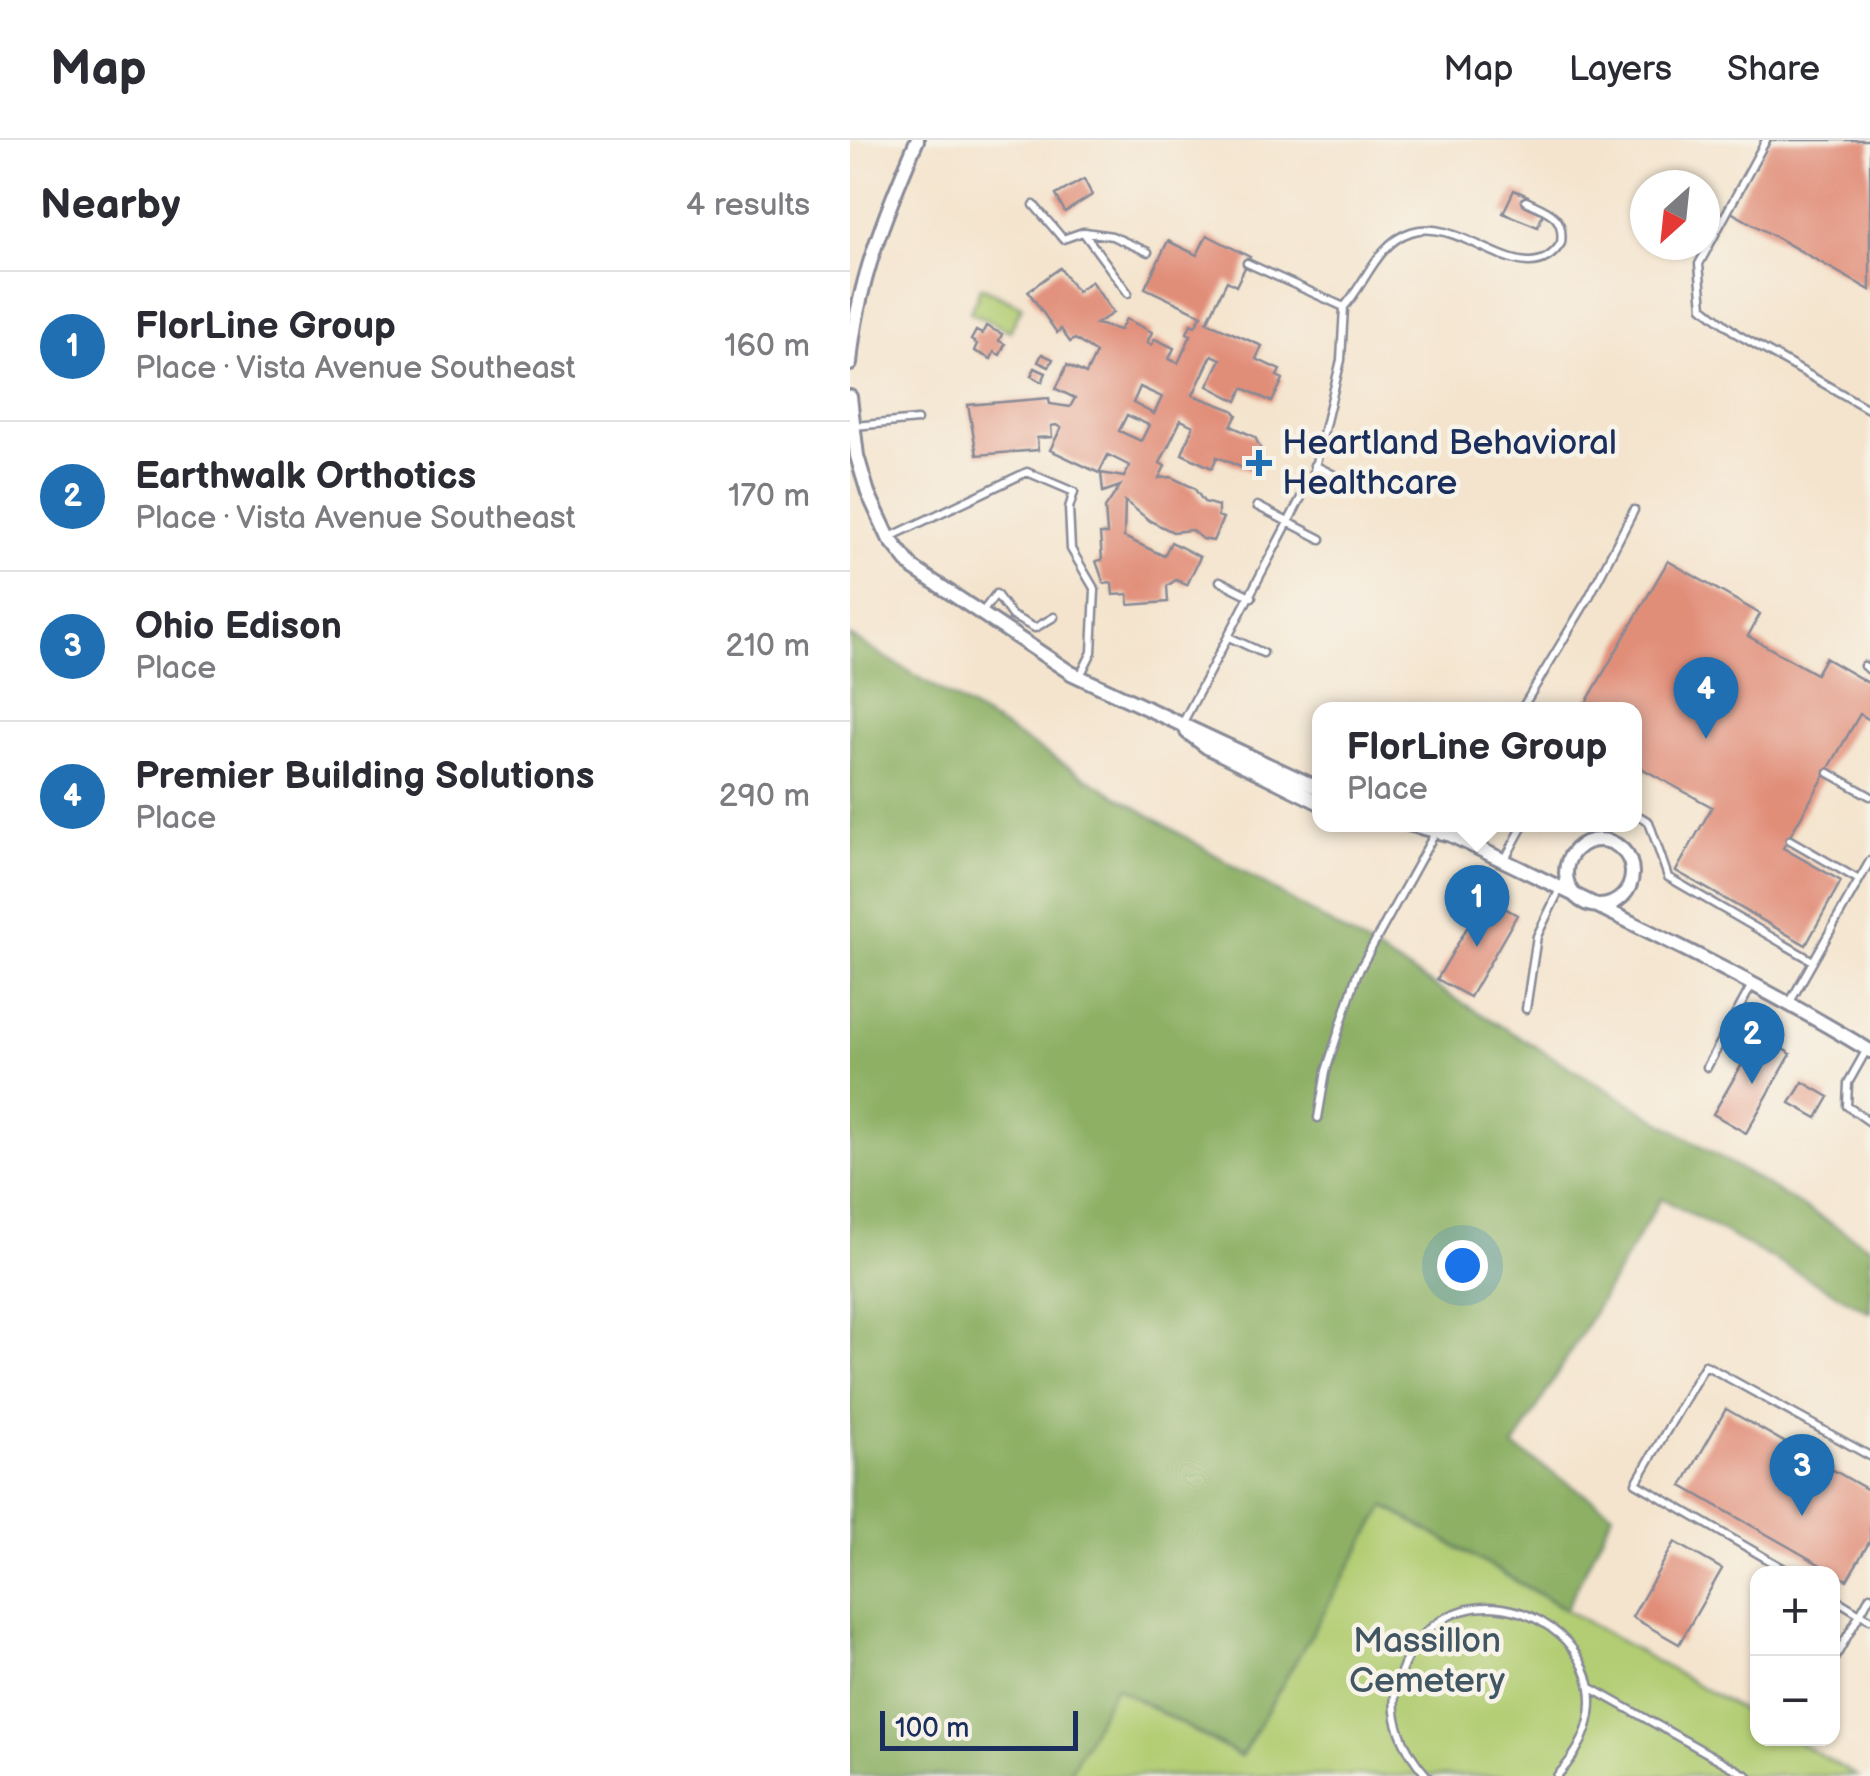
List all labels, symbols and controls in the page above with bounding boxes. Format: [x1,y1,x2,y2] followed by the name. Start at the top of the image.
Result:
[50,41,146,98] text: Map
[1443,48,1514,91] text: Map
[1569,48,1672,91] text: Layers
[1727,48,1820,91] text: Share
[1630,170,1720,260] north arrow
[40,180,180,231] text: Nearby
[686,186,810,225] text: 4 results
[135,304,396,349] text: FlorLine Group
[66,327,79,366] text: 1
[724,327,810,366] text: 160 m
[135,349,575,388] text: Place · Vista Avenue Southeast
[1282,422,1617,505] place label: Heartland Behavioral Healthcare
[1246,450,1272,476] marker: Heartland Behavioral Healthcare
[135,454,476,499] text: Earthwalk Orthotics
[63,477,82,516] text: 2
[728,477,810,516] text: 170 m
[135,499,575,538] text: Place · Vista Avenue Southeast
[135,604,342,649] text: Ohio Edison
[63,627,82,666] text: 3
[725,627,810,666] text: 210 m
[135,649,216,688] text: Place
[1674,656,1738,739] pin: 4
[1312,702,1642,832] popup
[1347,725,1607,770] text: FlorLine Group
[135,754,595,799] text: Premier Building Solutions
[1347,770,1428,809] text: Place
[63,777,82,816] text: 4
[719,777,810,816] text: 290 m
[135,799,216,838] text: Place
[1444,864,1510,947] pin: 1
[1720,1002,1784,1084] pin: 2
[1437,1240,1488,1291] your location
[1770,1434,1834,1516] pin: 3
[1750,1566,1840,1746] map controls
[1750,1566,1840,1656] button: +
[1349,1620,1505,1703] park label: Massillon Cemetery
[1750,1656,1840,1746] button: −
[880,1706,1078,1750] scale bar
[895,1712,969,1745] text: 100 m

